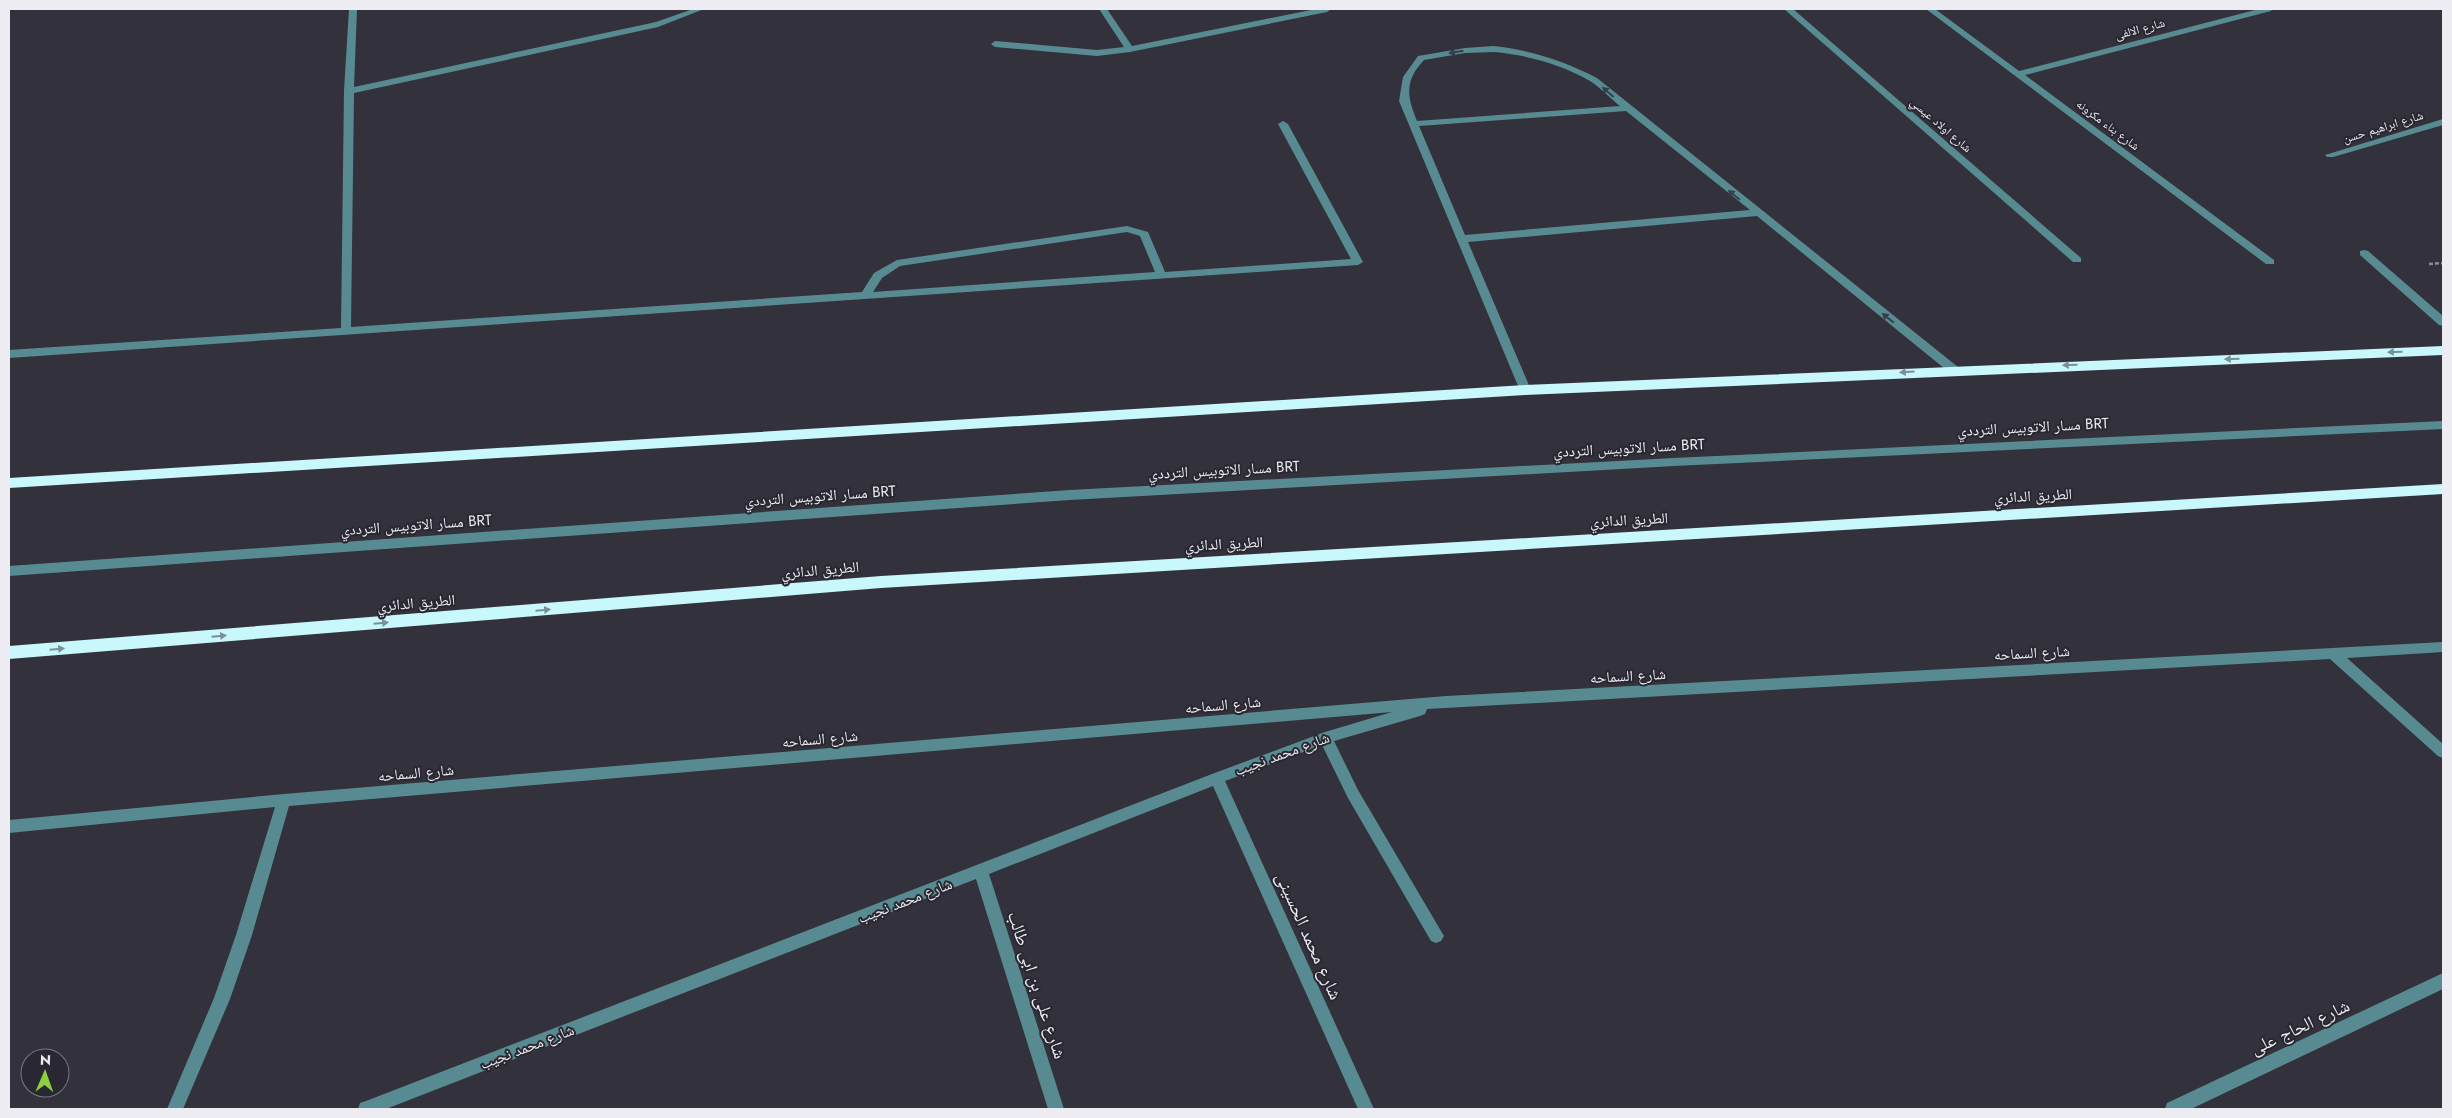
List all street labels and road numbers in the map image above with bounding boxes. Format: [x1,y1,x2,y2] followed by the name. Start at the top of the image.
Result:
[2113,14,2167,44] street label: شارع الالفى
[1906,93,1976,158] street label: شارع اولاد عيسي
[2073,95,2144,155] street label: شارع بناء مكرونه
[2341,106,2426,148] street label: شارع ابراهيم حسن
[1957,412,2109,443] street label: مسار الاتوبيس الترددي BRT
[1553,433,1705,464] street label: مسار الاتوبيس الترددي BRT
[1148,455,1300,486] street label: مسار الاتوبيس الترددي BRT
[744,480,897,513] street label: مسار الاتوبيس الترددي BRT
[1993,483,2073,510] street label: الطريق الدائري
[1589,507,1669,534] street label: الطريق الدائري
[340,509,493,542] street label: مسار الاتوبيس الترددي BRT
[1184,531,1264,558] street label: الطريق الدائري
[780,556,860,585] street label: الطريق الدائري
[376,589,456,618] street label: الطريق الدائري
[1993,640,2071,666] street label: شارع السماحه
[1589,663,1667,689] street label: شارع السماحه
[1184,691,1262,719] street label: شارع السماحه
[781,725,859,753] street label: شارع السماحه
[1232,727,1333,781] street label: شارع محمد نجيب
[377,759,455,787] street label: شارع السماحه
[1269,868,1349,1004] street label: شارع محمد الحسينى
[855,873,955,929] street label: شارع محمد نجيب
[1001,908,1073,1062] street label: شارع على بن ابى طالب
[2246,993,2354,1061] street label: شارع الحاج على
[477,1019,577,1075] street label: شارع محمد نجيب

